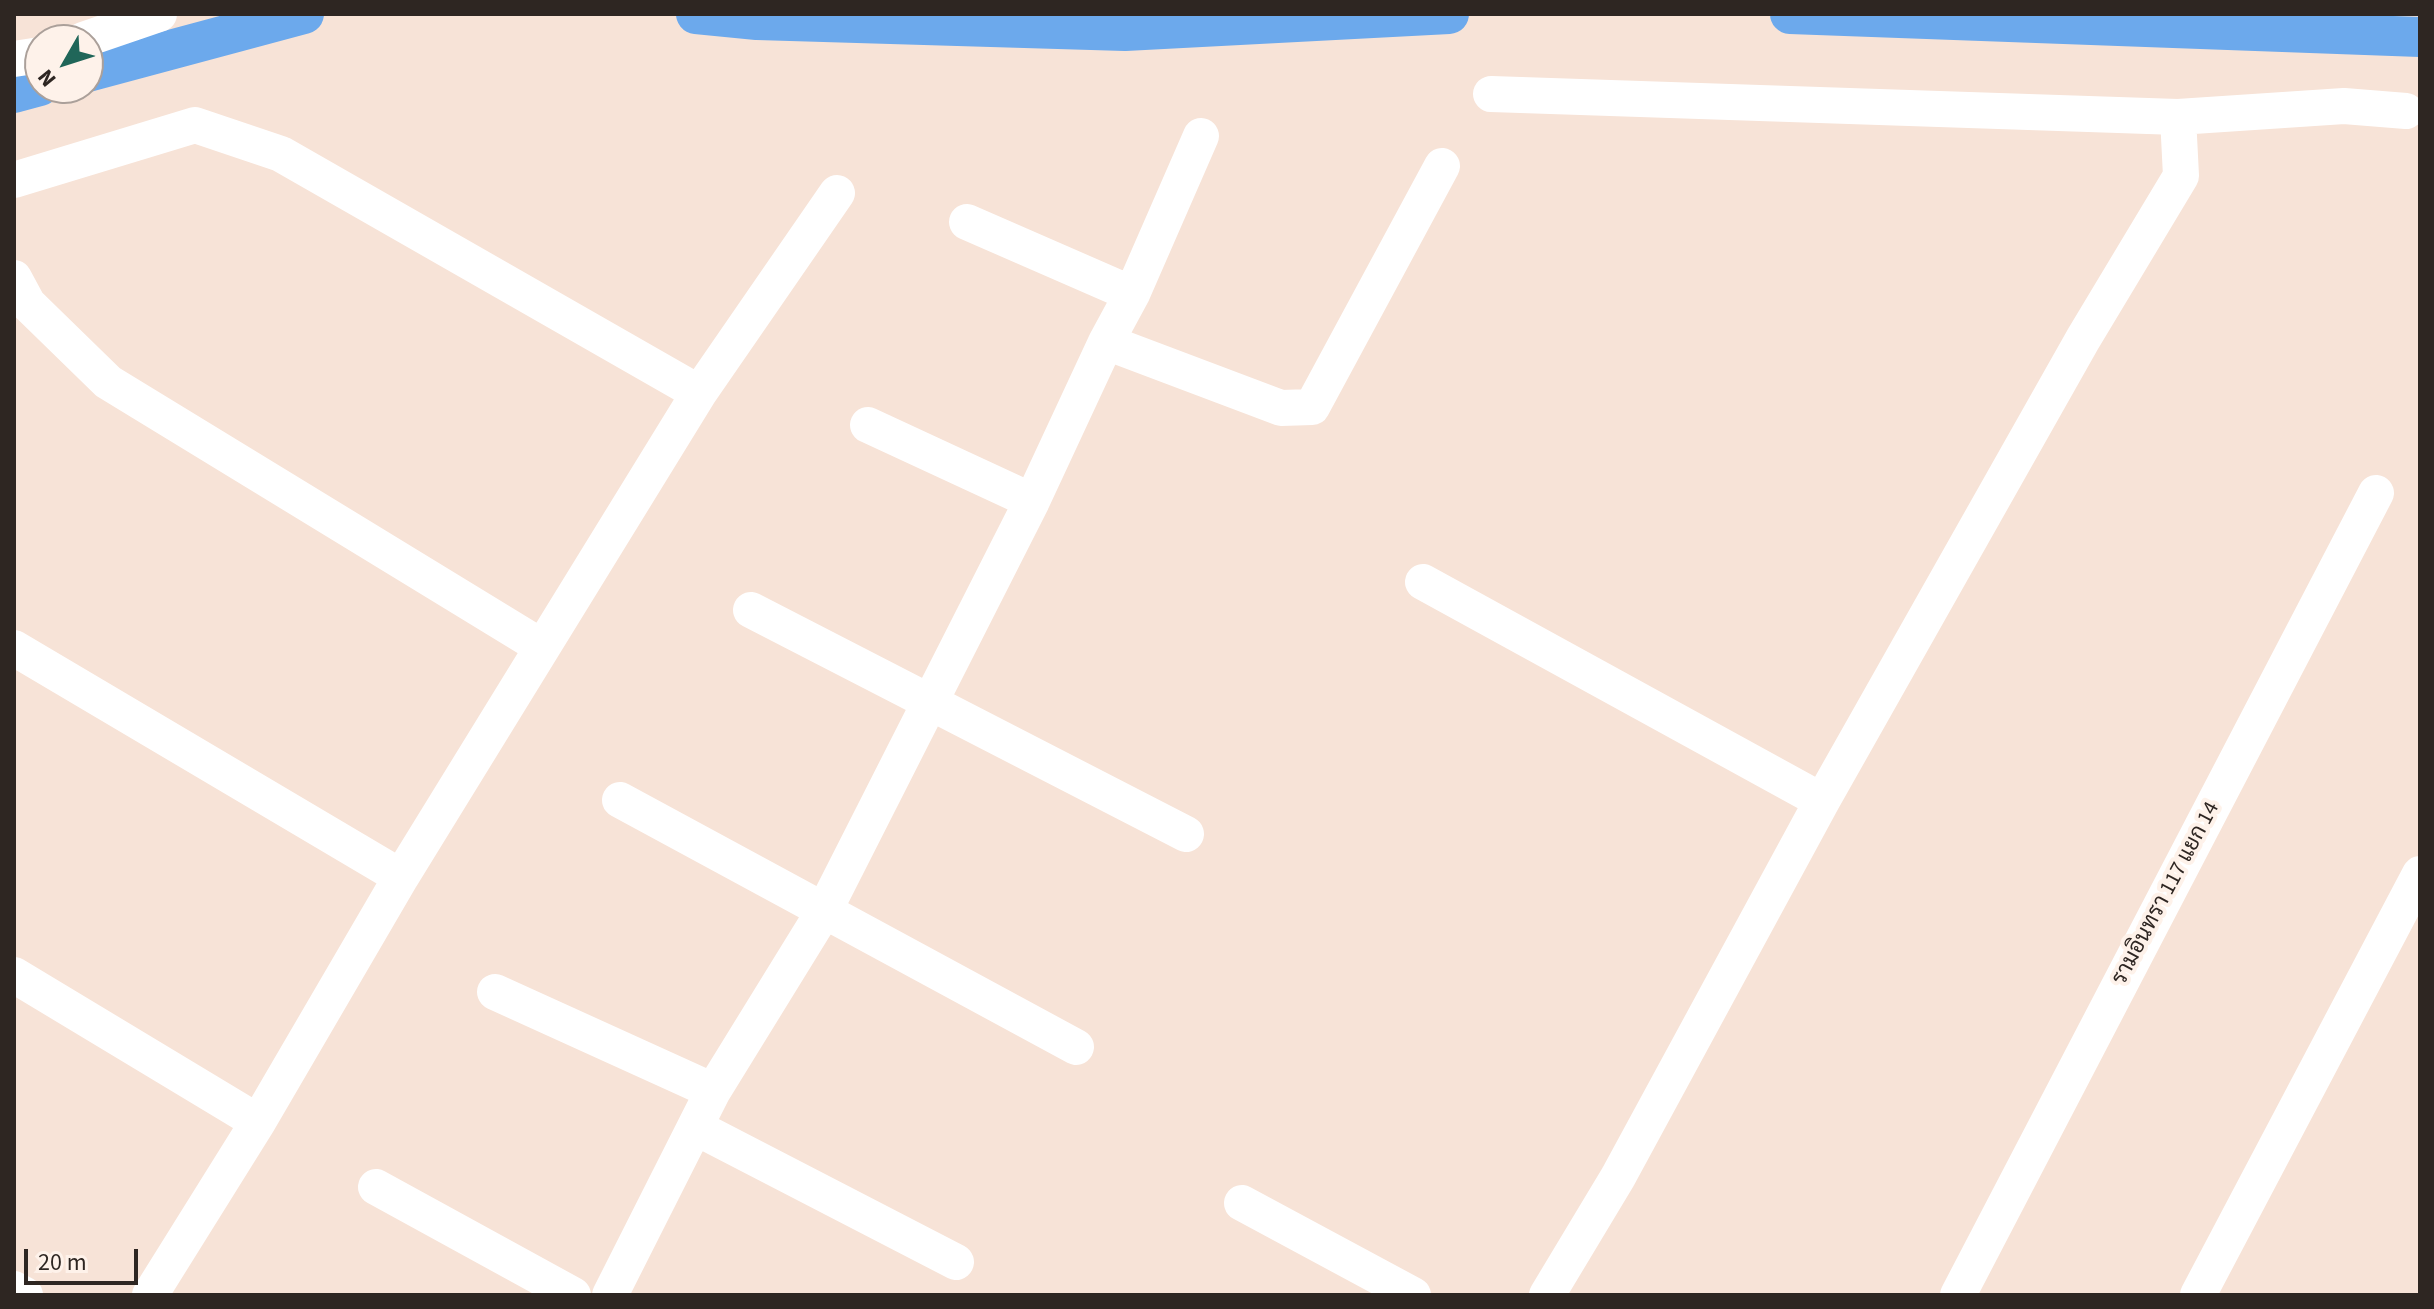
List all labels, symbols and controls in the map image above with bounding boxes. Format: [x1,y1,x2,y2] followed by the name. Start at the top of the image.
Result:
[24,24,104,104] north arrow
[30,62,64,94] text: N
[2108,798,2226,990] street label: รามอินทรา 117 แยก 14
[28,1233,142,1283] scale bar
[38,1245,87,1280] text: 20 m

